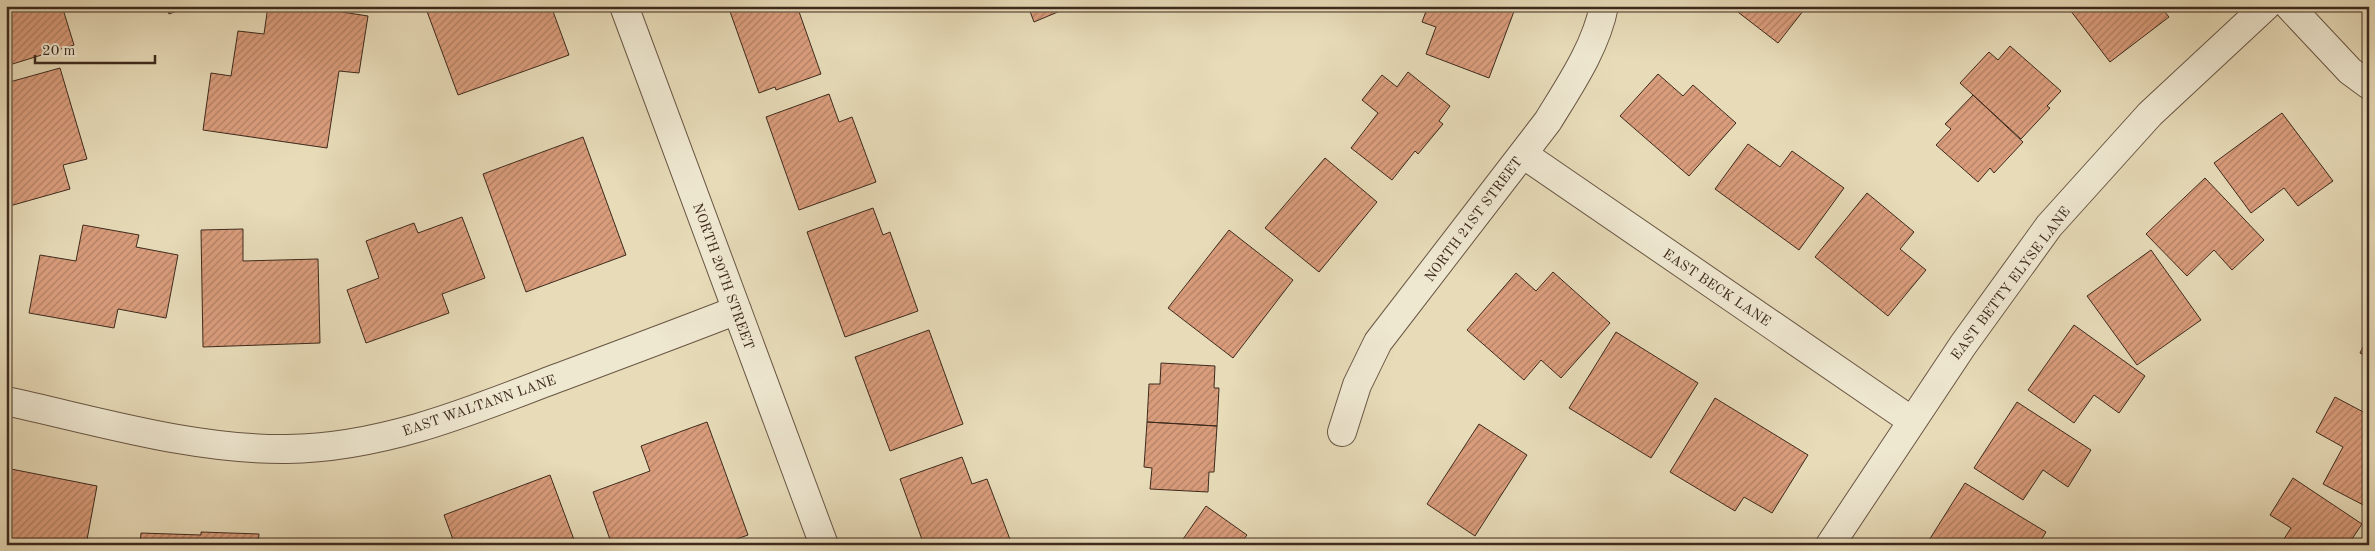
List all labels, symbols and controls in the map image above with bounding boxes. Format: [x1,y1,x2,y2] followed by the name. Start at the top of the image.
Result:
[35,32,155,64] scale bar
[42,44,76,59] text: 20 m
[1422,155,1525,285] street label: NORTH 21ST STREET
[690,201,756,351] street label: NORTH 20TH STREET
[1949,204,2073,363] street label: EAST BETTY ELYSE LANE
[1660,247,1773,329] street label: EAST BECK LANE
[401,373,558,439] street label: EAST WALTANN LANE

